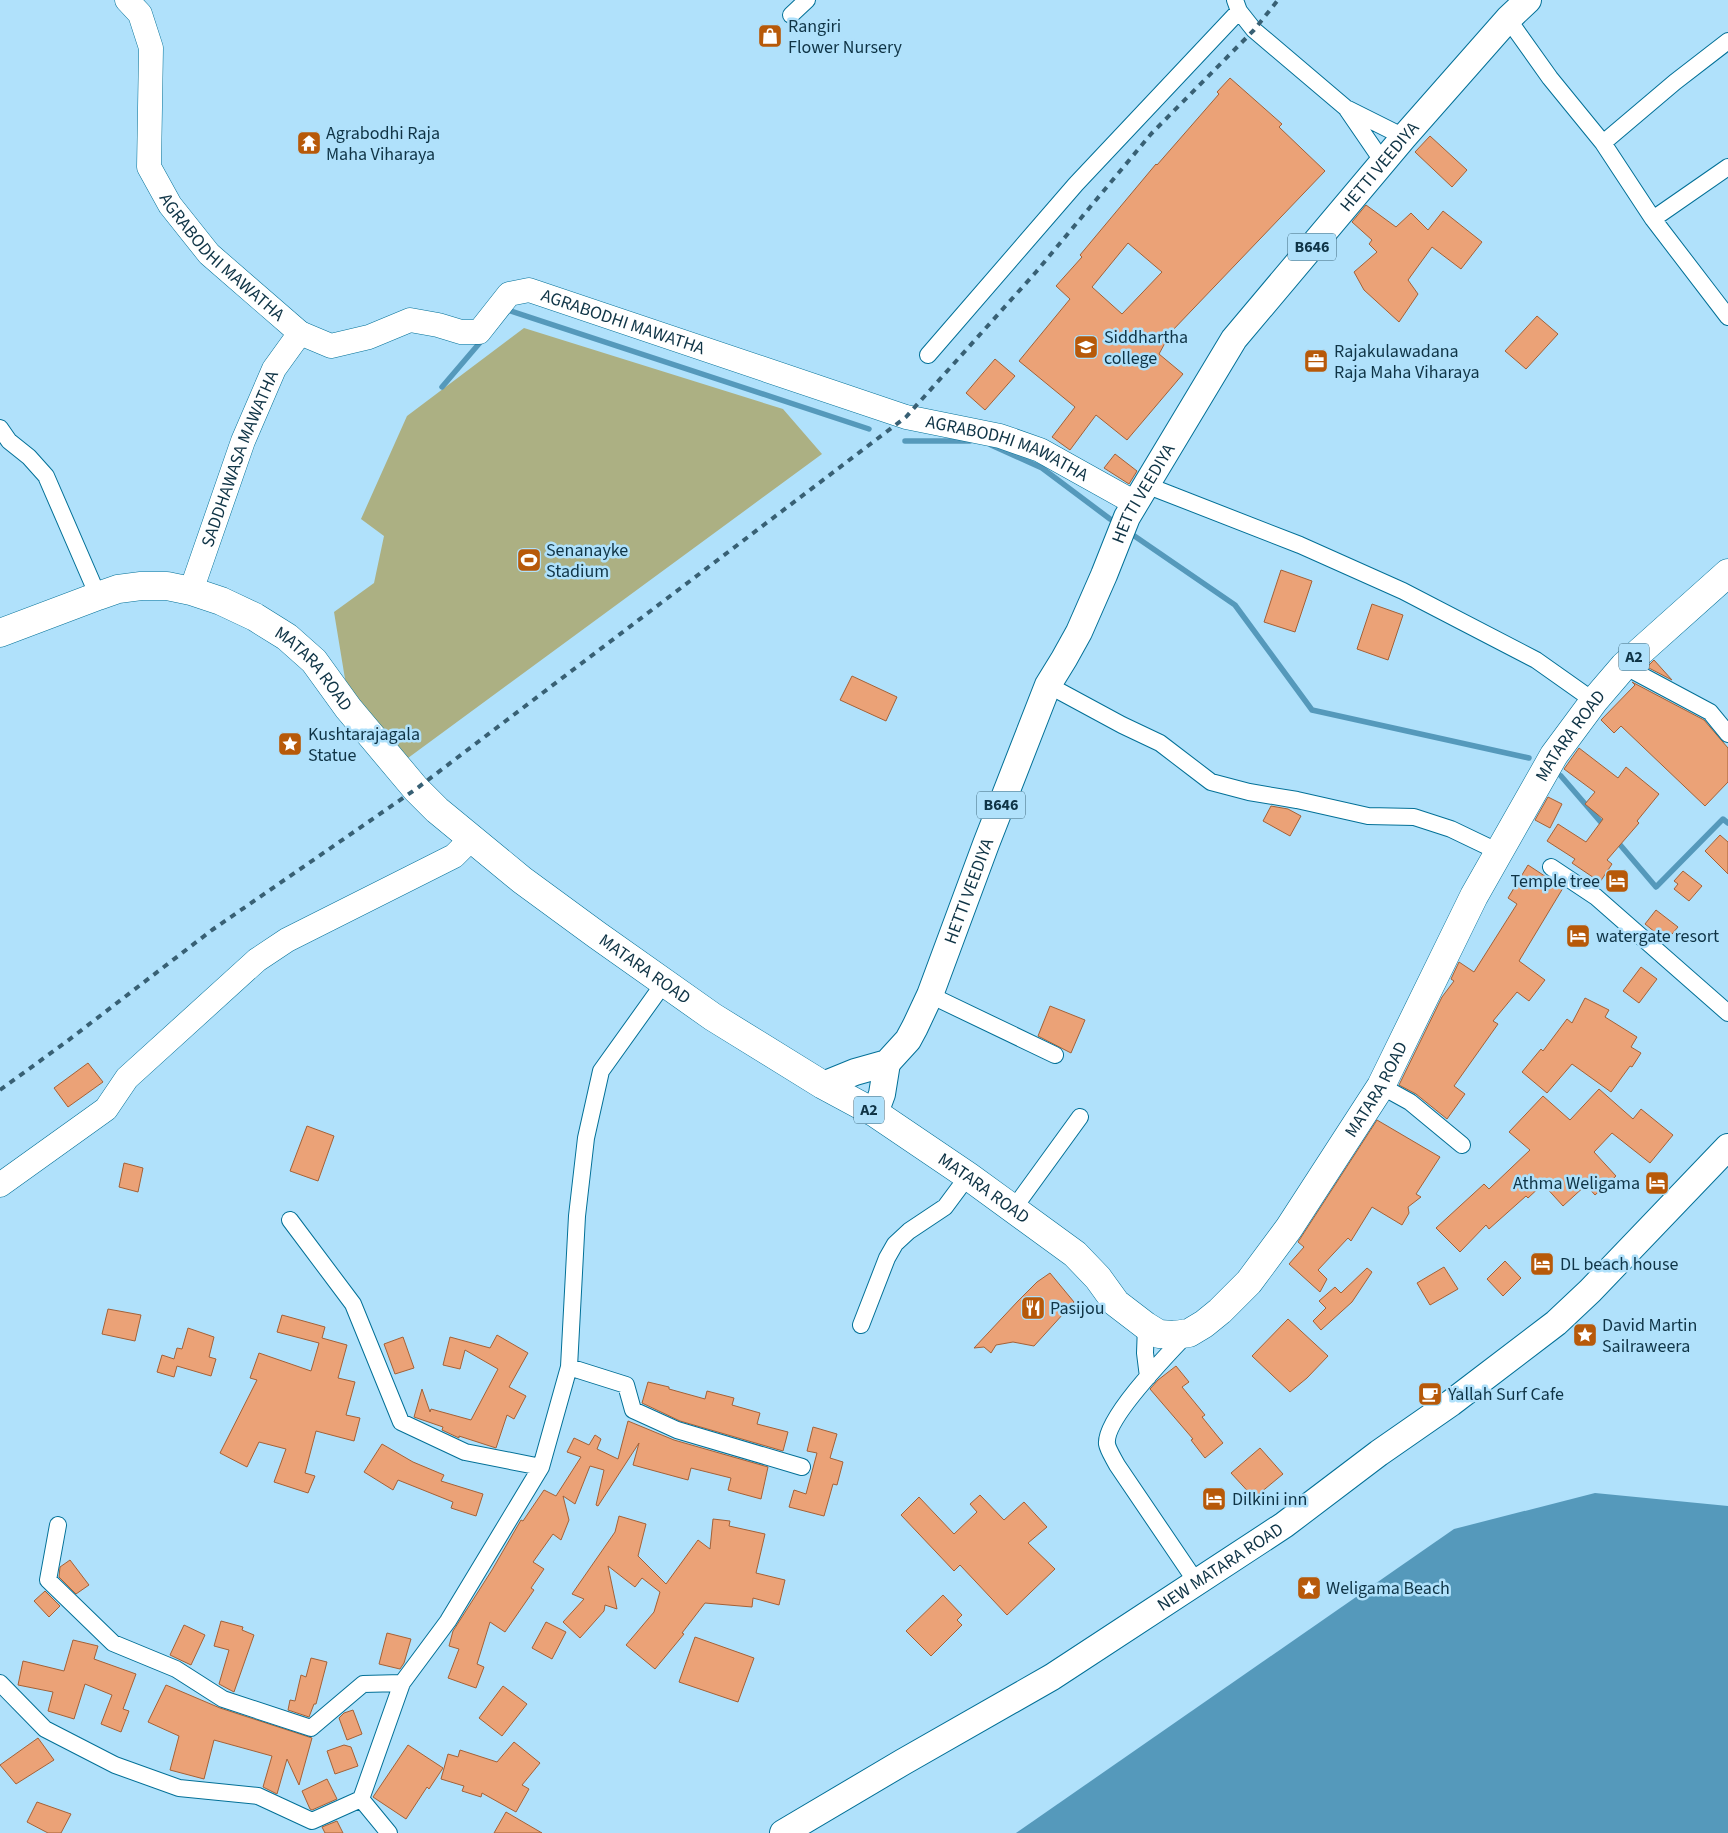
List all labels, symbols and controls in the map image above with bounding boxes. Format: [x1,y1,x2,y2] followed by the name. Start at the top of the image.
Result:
[788,14,903,60] place label: Rangiri Flower Nursery
[757,23,783,49] shop icon: Rangiri Flower Nursery
[1334,116,1425,217] street label: HETTI VEEDIYA
[326,121,440,167] place label: Agrabodhi Raja Maha Viharaya
[296,130,322,156] temple icon: Agrabodhi Raja Maha Viharaya
[153,188,290,327] street label: AGRABODHI MAWATHA
[1288,233,1336,260] road number: B646
[538,282,708,361] street label: AGRABODHI MAWATHA
[1104,325,1188,371] place label: Siddhartha college
[1073,334,1099,360] school or university icon: Siddhartha college
[1334,339,1480,385] place label: Rajakulawadana Raja Maha Viharaya
[1303,348,1329,374] office icon: Rajakulawadana Raja Maha Viharaya
[195,366,285,550] street label: SADDHAWASA MAWATHA
[924,409,1093,487] street label: AGRABODHI MAWATHA
[1105,439,1181,547] street label: HETTI VEEDIYA
[546,538,628,584] place label: Senanayke Stadium
[516,547,542,573] sports icon: Senanayke Stadium
[270,620,359,716] street label: MATARA ROAD
[1619,644,1649,670] road number: A2
[1529,684,1611,786] street label: MATARA ROAD
[308,722,420,768] place label: Kushtarajagala Statue
[277,731,303,757] place icon: Kushtarajagala Statue
[977,792,1025,818] road number: B646
[938,834,1000,947] street label: HETTI VEEDIYA
[1604,868,1630,894] hotel icon: Temple tree
[1511,869,1600,894] place label: Temple tree
[1565,923,1591,949] hotel icon: watergate resort
[1596,924,1719,949] place label: watergate resort
[594,928,696,1010] street label: MATARA ROAD
[1339,1037,1413,1142] street label: MATARA ROAD
[854,1096,884,1124] road number: A2
[933,1147,1035,1229] street label: MATARA ROAD
[1644,1170,1670,1196] hotel icon: Athma Weligama
[1513,1171,1640,1196] place label: Athma Weligama
[1529,1251,1555,1277] hotel icon: DL beach house
[1560,1252,1679,1277] place label: DL beach house
[1020,1295,1046,1321] restaurant icon: Pasijou
[1050,1296,1104,1321] place label: Pasijou
[1602,1313,1697,1359] place label: David Martin Sailraweera
[1572,1322,1598,1348] place icon: David Martin Sailraweera
[1417,1381,1443,1407] cafe icon: Yallah Surf Cafe
[1447,1382,1564,1407] place label: Yallah Surf Cafe
[1201,1486,1227,1512] hotel icon: Dilkini inn
[1232,1487,1307,1512] place label: Dilkini inn
[1152,1516,1288,1617] street label: NEW MATARA ROAD
[1296,1575,1322,1601] place icon: Weligama Beach
[1326,1576,1450,1601] place label: Weligama Beach

